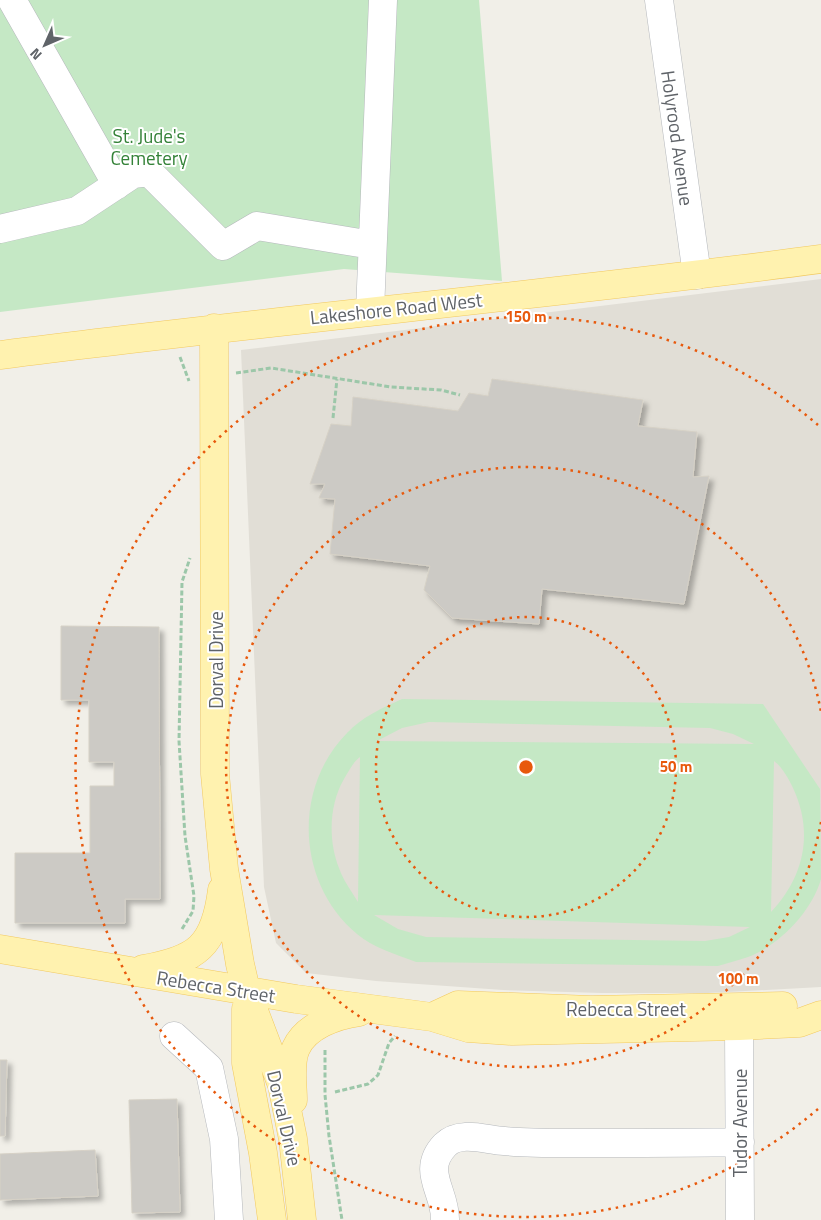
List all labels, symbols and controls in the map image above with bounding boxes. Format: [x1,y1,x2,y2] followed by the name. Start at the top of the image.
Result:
[20,20,70,70] north arrow
[25,44,46,65] text: N
[654,68,702,208] street label: Holyrood Avenue
[110,121,188,172] park label: St. Jude's Cemetery
[308,284,484,331] street label: Lakeshore Road West
[505,305,547,328] text: 150 m
[201,611,230,709] street label: Dorval Drive
[660,755,692,778] text: 50 m
[517,758,535,776] centre of rings
[155,962,278,1010] street label: Rebecca Street
[717,967,759,990] text: 100 m
[566,994,686,1023] street label: Rebecca Street
[260,1067,310,1169] street label: Dorval Drive
[725,1069,754,1177] street label: Tudor Avenue

